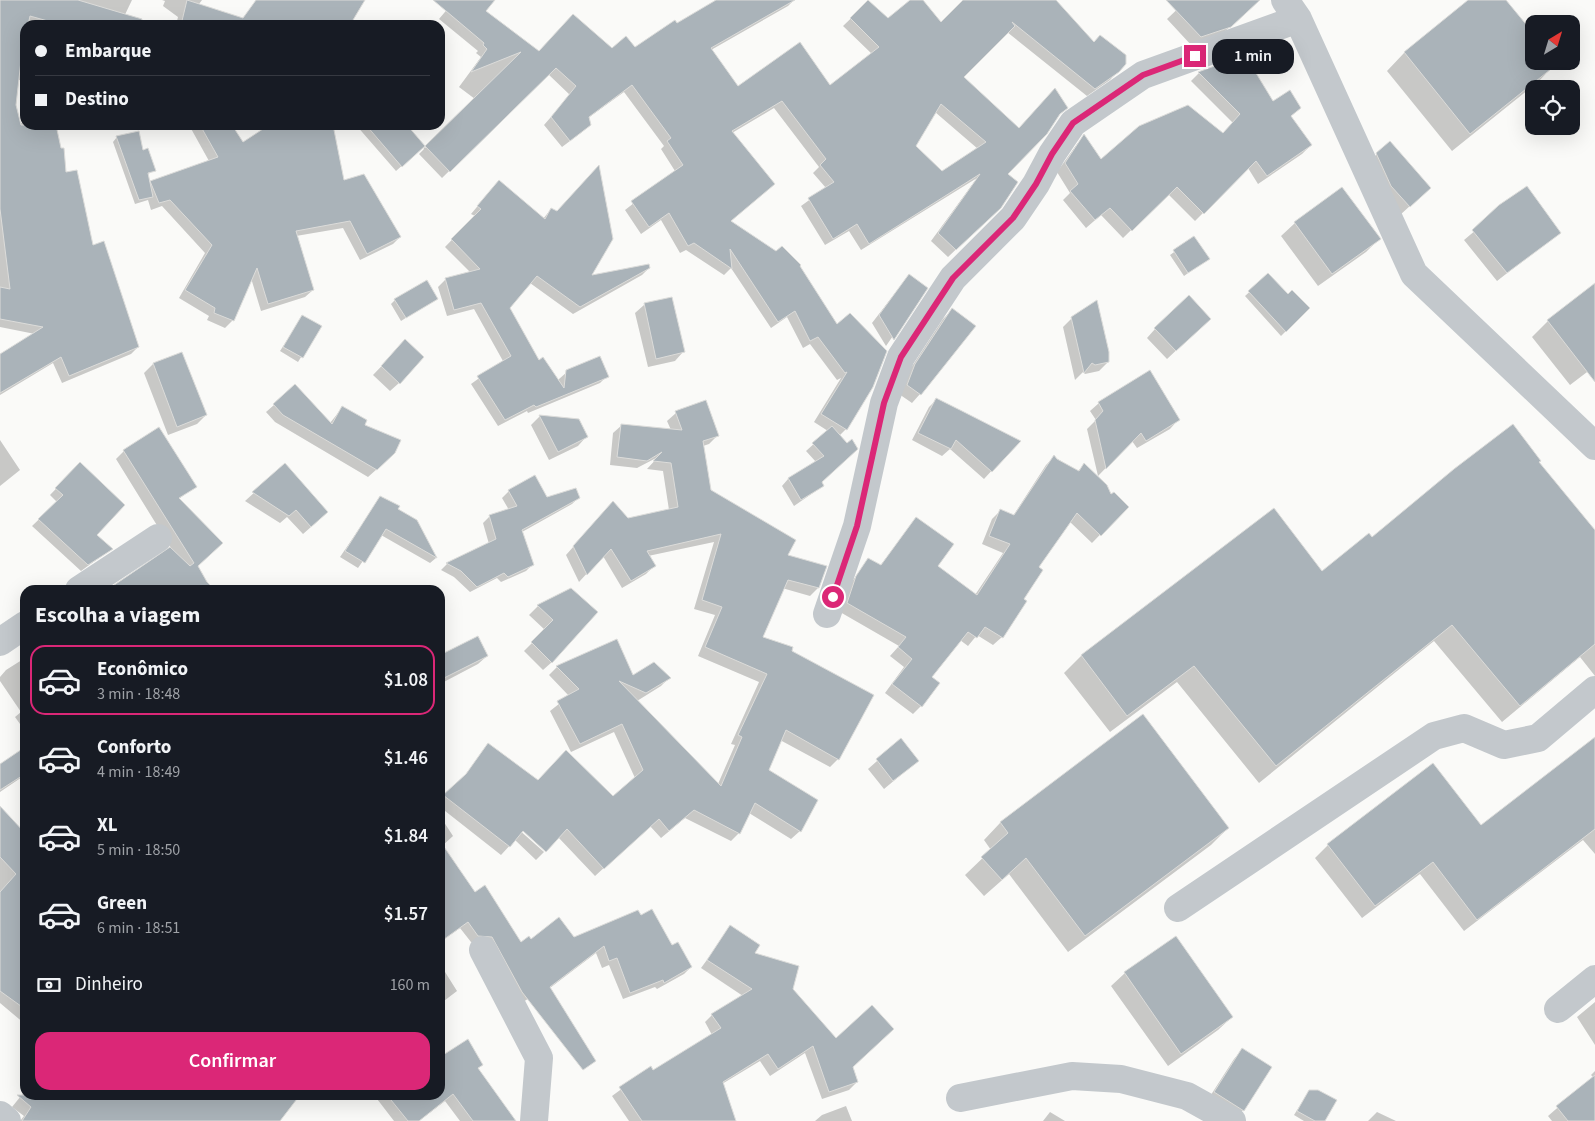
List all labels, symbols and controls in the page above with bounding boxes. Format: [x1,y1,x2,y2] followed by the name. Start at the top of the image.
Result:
[1525,15,1580,70] north arrow
[1525,15,1580,135] map controls
[65,38,151,65] text: Embarque
[1212,38,1295,74] callout: 1 min
[1184,45,1206,67] route end
[1234,45,1272,67] text: 1 min
[1525,80,1580,135] button: locate
[65,86,129,113] text: Destino
[822,586,844,608] route start
[35,599,200,631] text: Escolha a viagem
[97,656,188,683] text: Econômico
[37,658,82,703] icon: car
[384,667,428,694] text: $1.08
[97,683,180,705] text: 3 min · 18:48
[97,734,171,761] text: Conforto
[37,736,82,781] icon: car
[384,745,428,772] text: $1.46
[97,761,180,783] text: 4 min · 18:49
[97,812,118,839] text: XL
[37,814,82,859] icon: car
[384,823,428,850] text: $1.84
[97,839,180,861] text: 5 min · 18:50
[97,890,147,917] text: Green
[37,892,82,937] icon: car
[384,901,428,928] text: $1.57
[97,917,180,939] text: 6 min · 18:51
[35,971,63,999] icon: cash
[75,971,143,998] text: Dinheiro
[390,974,430,996] text: 160 m
[35,1032,430,1090] button: Confirmar

